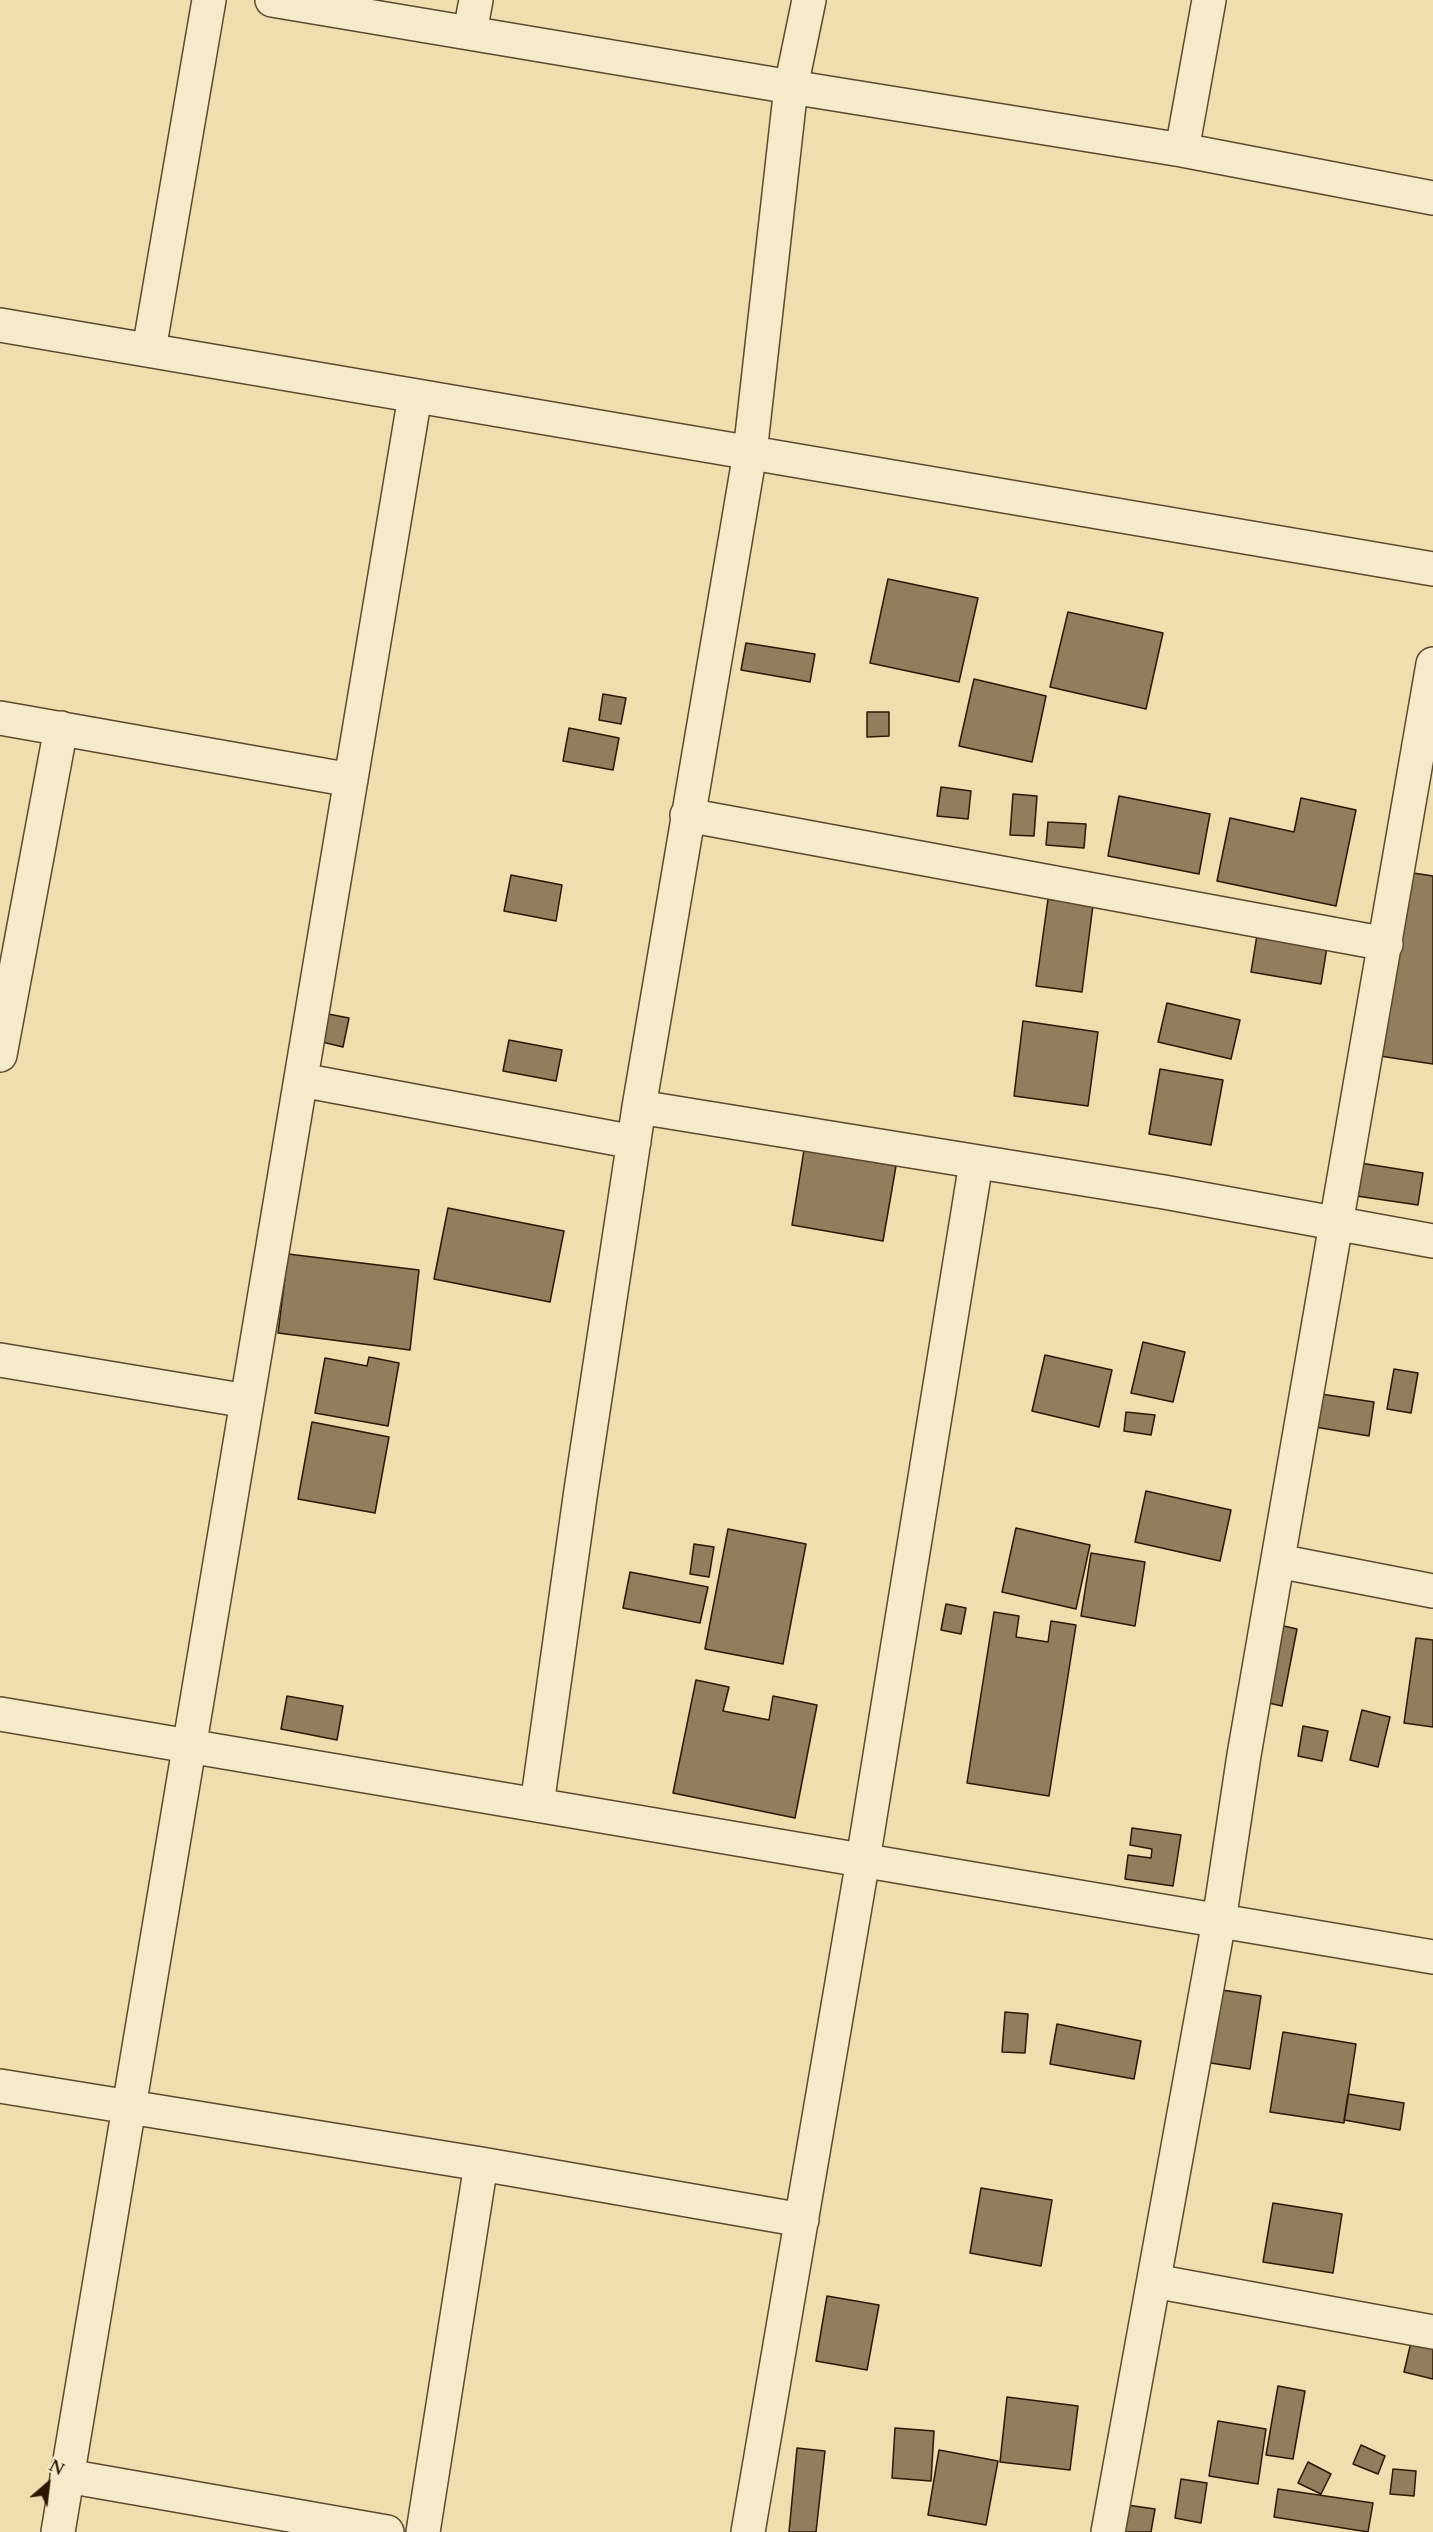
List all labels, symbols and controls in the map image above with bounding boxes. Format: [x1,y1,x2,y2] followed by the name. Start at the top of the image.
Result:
[18,2454,78,2514] north arrow
[45,2455,68,2481] text: N

